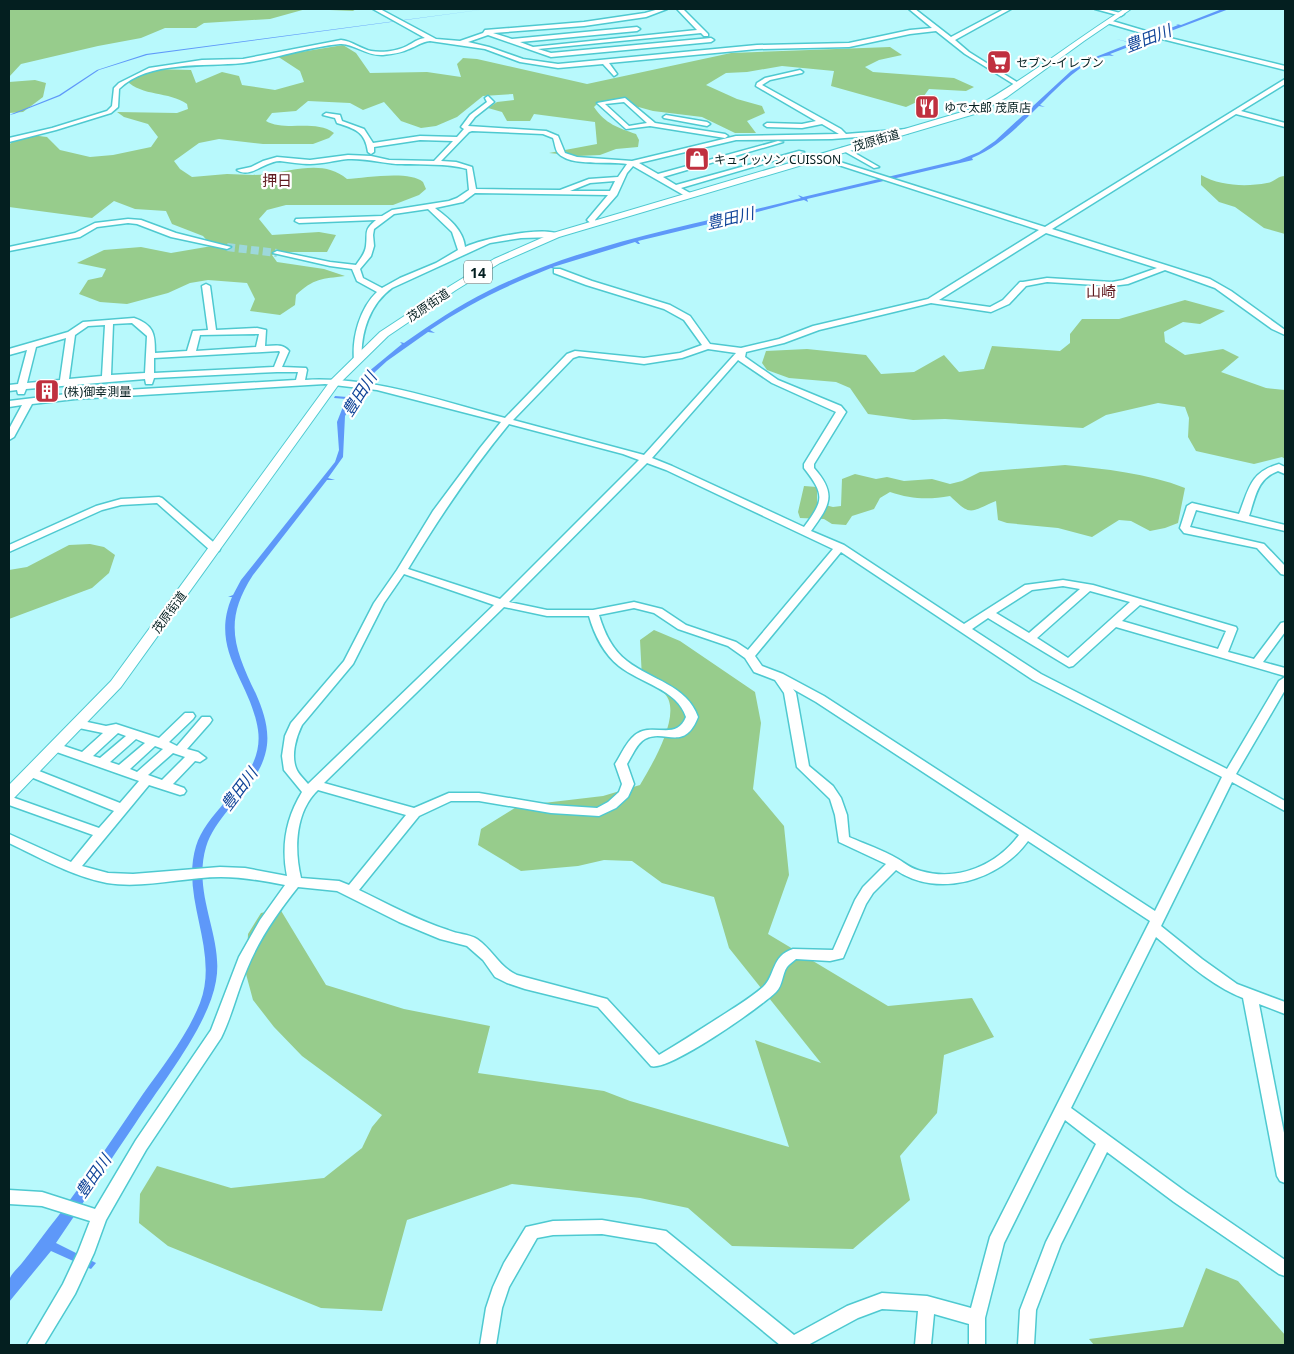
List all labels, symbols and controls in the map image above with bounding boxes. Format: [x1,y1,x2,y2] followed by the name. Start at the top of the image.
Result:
[1122,18,1176,57] water label: 豊田川
[986,49,1012,75] supermarket icon: セブン-イレブン
[1016,54,1104,71] place label: セブン-イレブン
[914,94,940,120] restaurant icon: ゆで太郎 茂原店
[944,99,1031,116] place label: ゆで太郎 茂原店
[851,125,901,155] street label: 茂原街道
[684,146,710,172] shop icon: キュイッソン CUISSON
[714,151,841,168] place label: キュイッソン CUISSON
[262,170,292,190] district label: 押日
[704,201,758,234] water label: 豊田川
[464,260,492,284] road number: 14
[1086,281,1116,301] district label: 山崎
[403,285,453,325] street label: 茂原街道
[337,366,382,420] water label: 豊田川
[34,378,60,404] building icon: (株)御幸測量
[64,383,131,400] place label: (株)御幸測量
[148,588,190,636] street label: 茂原街道
[216,762,263,815] water label: 豊田川
[70,1148,117,1202] water label: 豊田川

